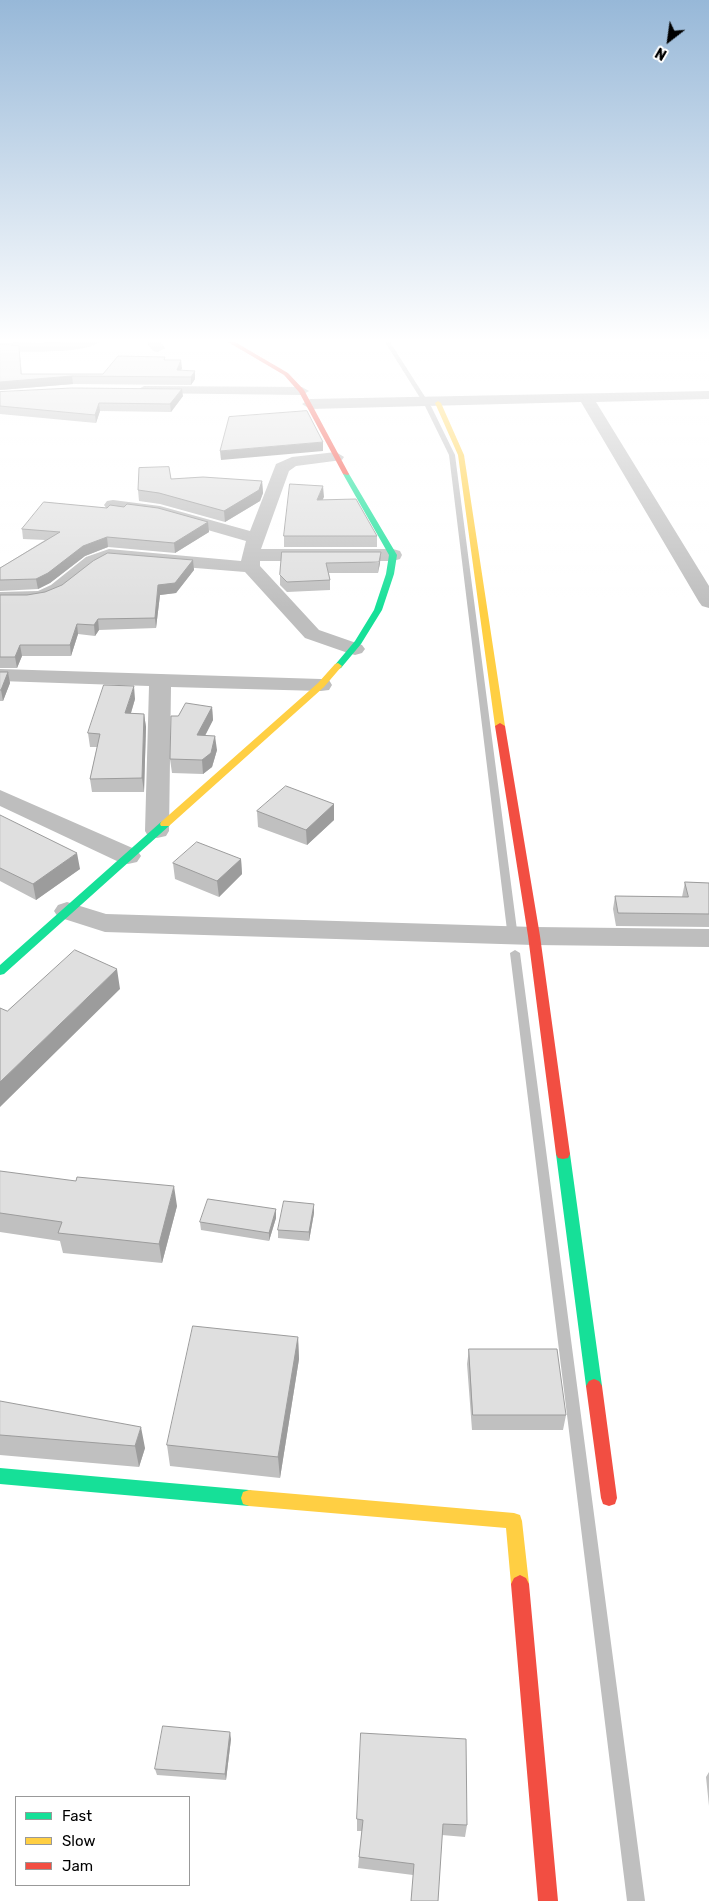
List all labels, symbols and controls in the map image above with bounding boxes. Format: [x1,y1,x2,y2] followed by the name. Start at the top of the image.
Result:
[644,15,694,65] north arrow
[653,44,670,63] text: N
[15,1796,190,1886] legend
[62,1807,92,1825] text: Fast
[62,1832,95,1850] text: Slow
[62,1857,93,1875] text: Jam

